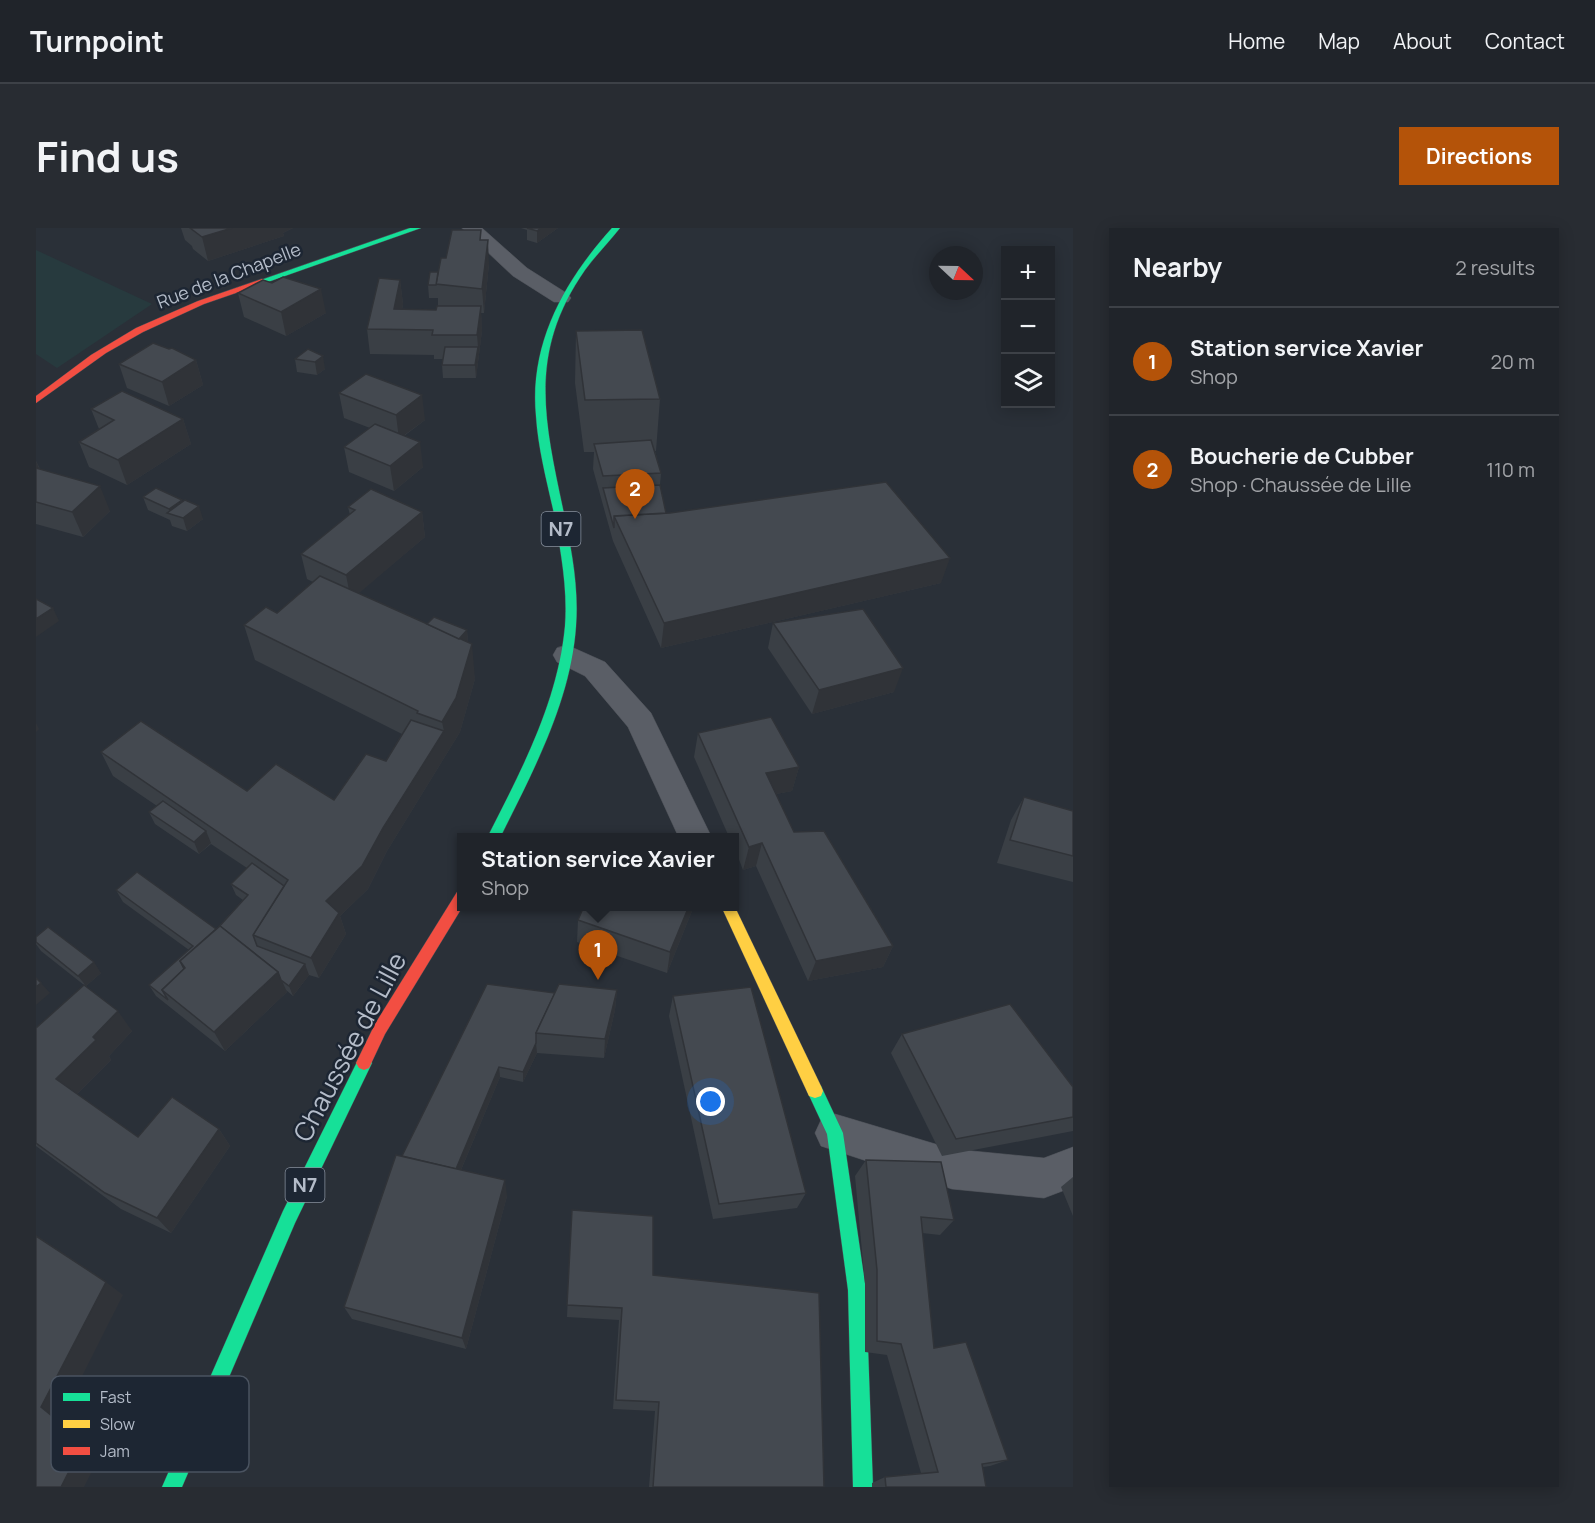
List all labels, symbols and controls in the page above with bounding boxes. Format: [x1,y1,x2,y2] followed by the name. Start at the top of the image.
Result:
[30,22,164,60] text: Turnpoint
[1228,27,1285,55] text: Home
[1318,27,1360,55] text: Map
[1393,27,1452,55] text: About
[1485,27,1565,55] text: Contact
[36,127,179,185] text: Find us
[1399,127,1559,185] button: Directions
[153,237,304,314] street label: Rue de la Chapelle
[929,246,983,300] north arrow
[1001,246,1055,408] map controls
[1001,246,1055,300] button: +
[1133,249,1222,285] text: Nearby
[1455,254,1535,281] text: 2 results
[1001,300,1055,354] button: −
[1190,333,1423,363] text: Station service Xavier
[1148,348,1157,375] text: 1
[1490,348,1535,375] text: 20 m
[1001,354,1055,408] button: layers
[1190,363,1238,390] text: Shop
[1190,441,1414,471] text: Boucherie de Cubber
[1147,456,1158,483] text: 2
[1486,456,1535,483] text: 110 m
[616,470,654,519] pin: 2
[1190,471,1411,498] text: Shop · Chaussée de Lille
[542,512,580,546] road number: N7
[457,833,739,911] popup
[481,844,715,874] text: Station service Xavier
[481,874,529,901] text: Shop
[578,930,618,980] pin: 1
[284,946,414,1147] street label: Chaussée de Lille
[696,1087,725,1116] your location
[286,1168,324,1202] road number: N7
[51,1376,249,1472] legend
[100,1386,131,1408] text: Fast
[100,1413,135,1435] text: Slow
[100,1440,130,1462] text: Jam

